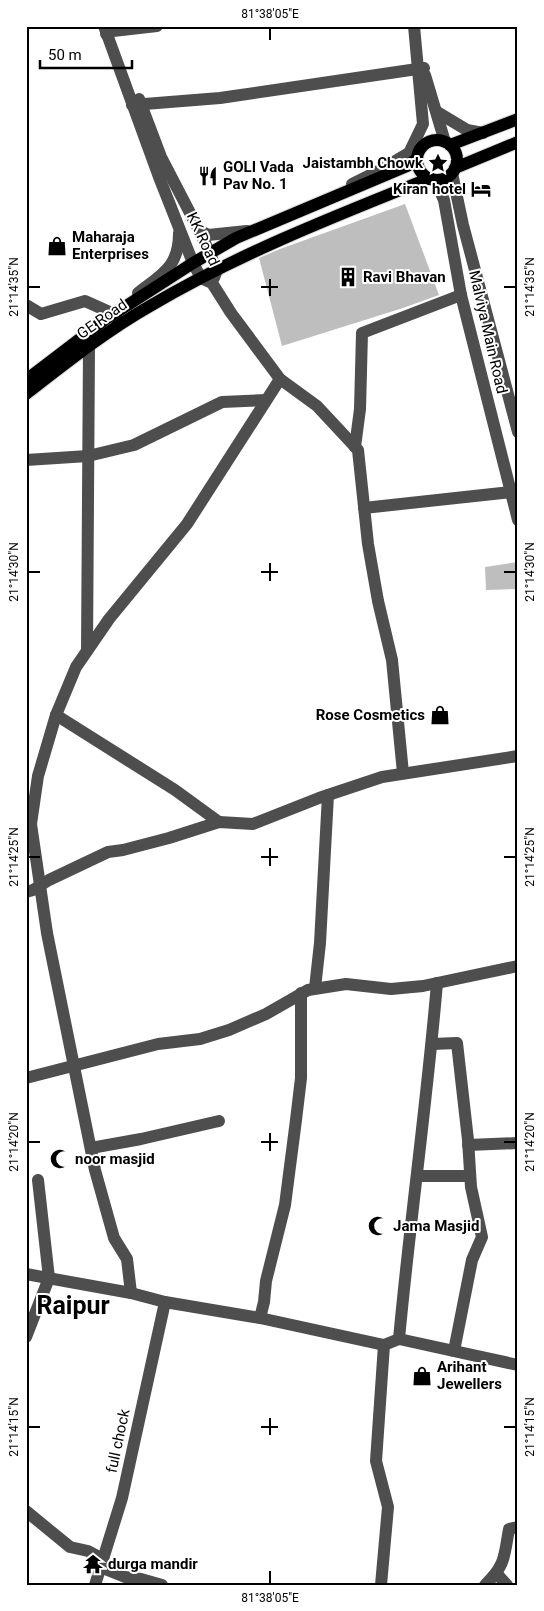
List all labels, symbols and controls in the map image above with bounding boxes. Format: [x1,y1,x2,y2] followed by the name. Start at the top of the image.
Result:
[241,7,299,21] text: 81°38'05"E
[40,38,132,70] scale bar
[48,46,82,64] text: 50 m
[427,152,449,174] place icon: Jaistambh Chowk
[303,154,424,172] place label: Jaistambh Chowk
[223,158,294,193] place label: GOLI Vada Pav No. 1
[197,165,219,187] restaurant icon: GOLI Vada Pav No. 1
[470,178,492,200] hotel icon: Kiran hotel
[393,180,466,198] place label: Kiran hotel
[183,209,223,269] street label: KK Road
[72,228,149,263] place label: Maharaja Enterprises
[46,235,68,257] shop icon: Maharaja Enterprises
[7,257,21,317] text: 21°14'35"N
[523,257,537,317] text: 21°14'35"N
[337,266,359,288] building icon: Ravi Bhavan
[363,268,446,286] place label: Ravi Bhavan
[465,269,511,395] street label: Malviya Main Road
[74,295,130,343] street label: GE Road
[7,542,21,602] text: 21°14'30"N
[523,542,537,602] text: 21°14'30"N
[429,704,451,726] shop icon: Rose Cosmetics
[316,706,425,724] place label: Rose Cosmetics
[7,827,21,887] text: 21°14'25"N
[523,827,537,887] text: 21°14'25"N
[7,1112,21,1172] text: 21°14'20"N
[523,1112,537,1172] text: 21°14'20"N
[49,1148,71,1170] mosque icon: noor masjid
[75,1150,155,1168] place label: noor masjid
[367,1215,389,1237] mosque icon: Jama Masjid
[393,1217,479,1235] place label: Jama Masjid
[36,1291,110,1320] district label: Raipur
[437,1358,502,1393] place label: Arihant Jewellers
[411,1365,433,1387] shop icon: Arihant Jewellers
[7,1397,21,1457] text: 21°14'15"N
[523,1397,537,1457] text: 21°14'15"N
[102,1407,134,1474] street label: full chock
[82,1553,104,1575] temple icon: durga mandir
[108,1555,198,1573] place label: durga mandir
[241,1591,299,1605] text: 81°38'05"E

